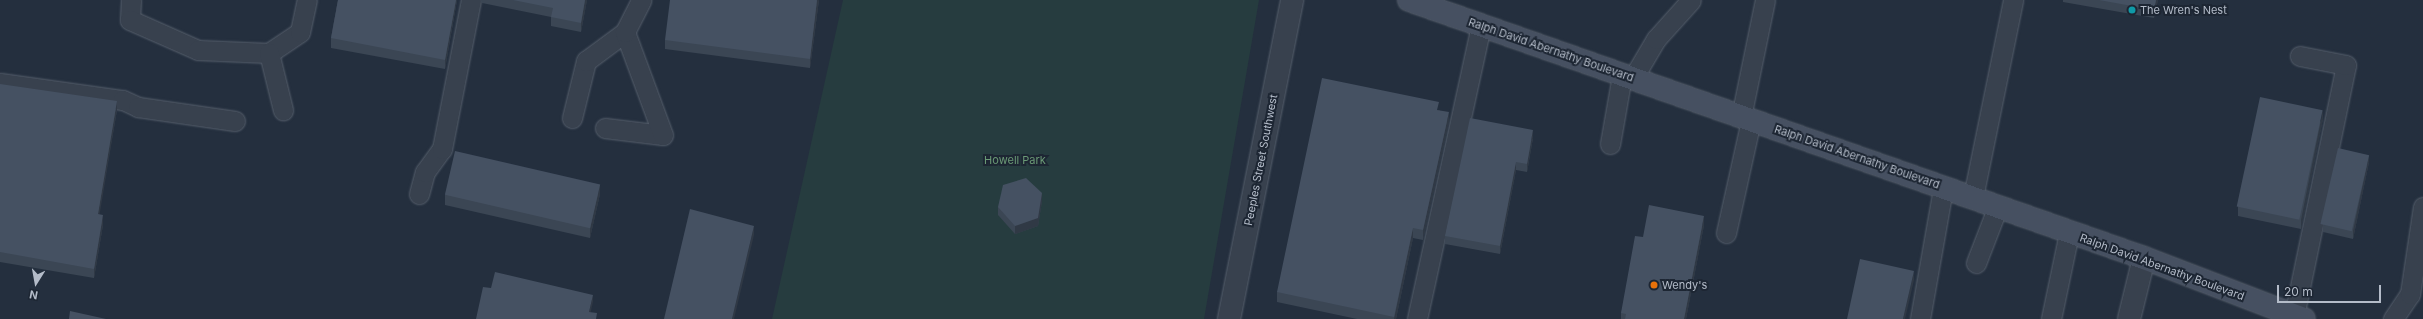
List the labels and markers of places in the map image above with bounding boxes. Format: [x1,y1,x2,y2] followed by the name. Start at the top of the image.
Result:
[2140,3,2227,17] place label: The Wren's Nest
[2127,5,2137,15] marker: The Wren's Nest
[1662,278,1707,292] place label: Wendy's
[1649,280,1659,290] marker: Wendy's

